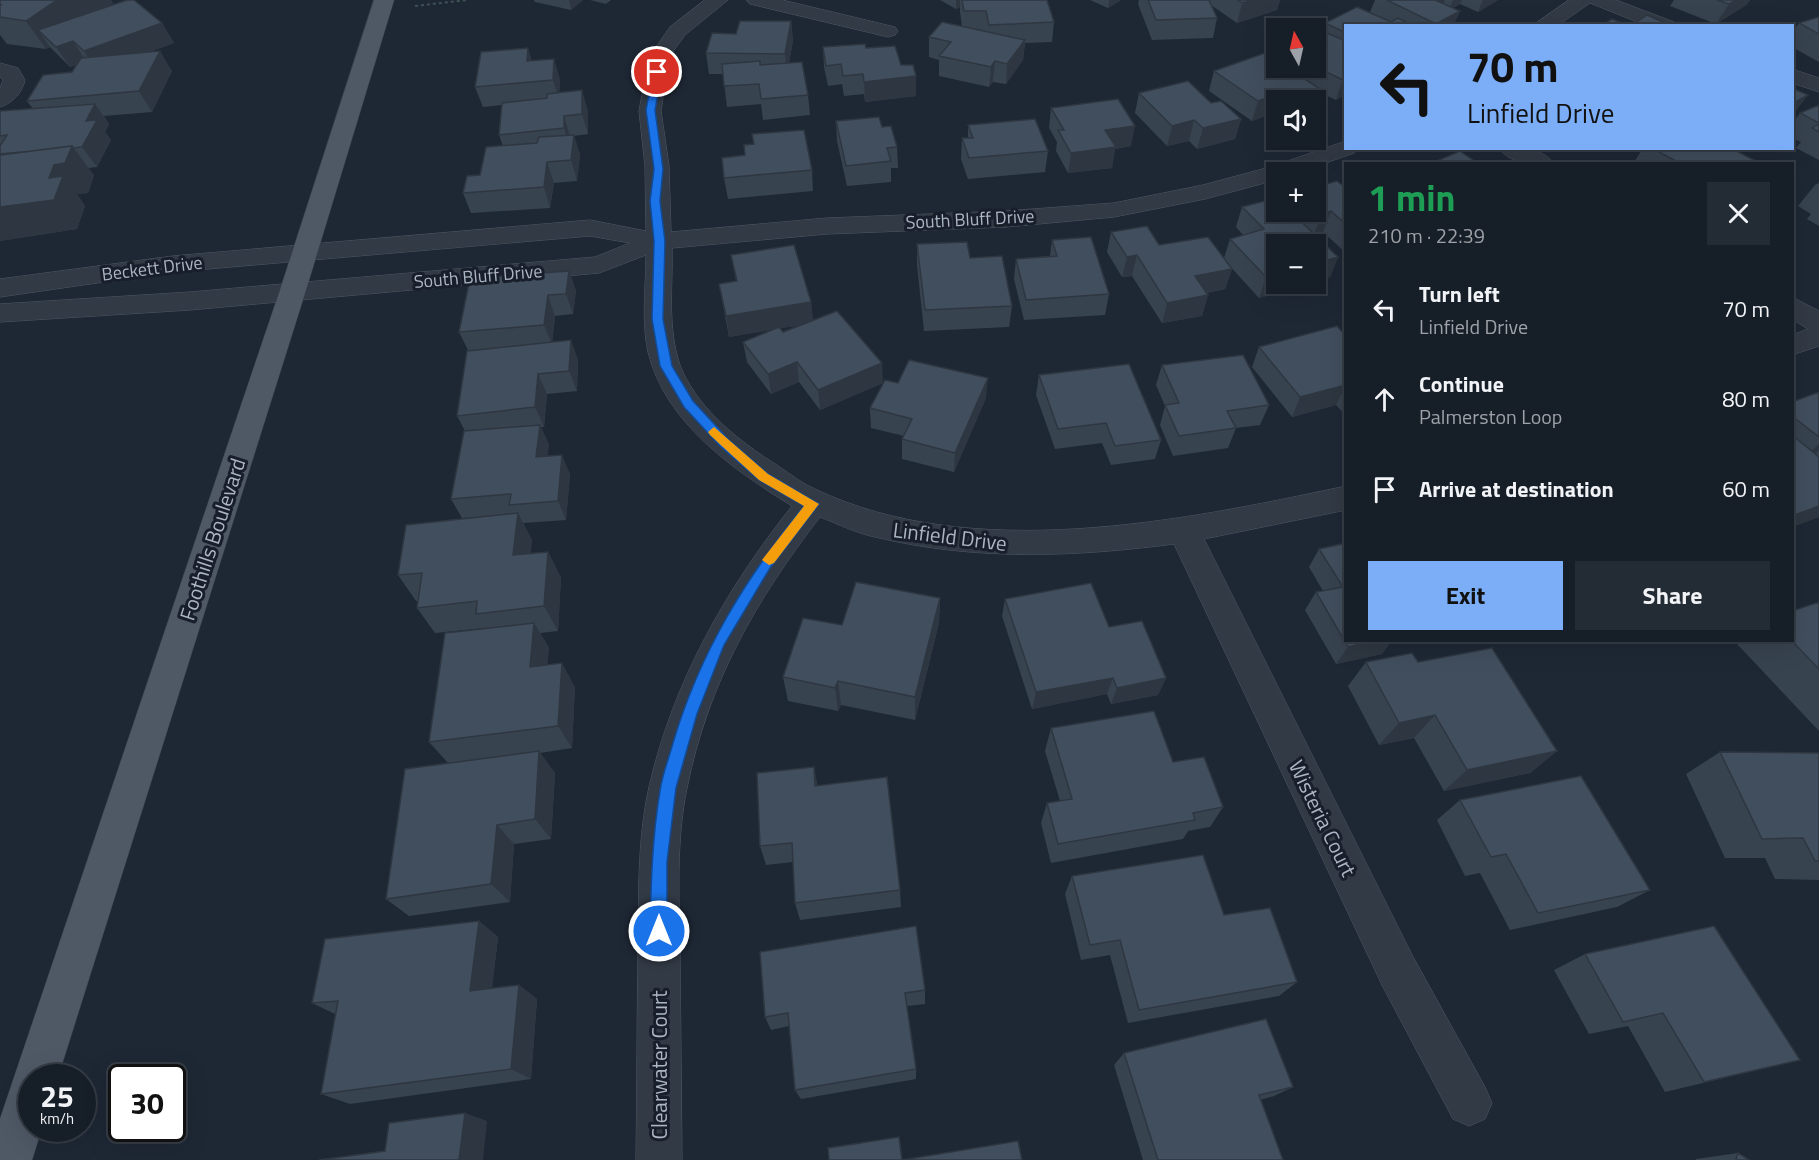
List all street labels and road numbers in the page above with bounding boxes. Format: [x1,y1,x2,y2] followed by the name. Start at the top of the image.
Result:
[905,202,1035,236] street label: South Bluff Drive
[100,248,204,288] street label: Beckett Drive
[413,257,543,295] street label: South Bluff Drive
[171,454,253,624] street label: Foothills Boulevard
[891,513,1009,559] street label: Linfield Drive
[1281,754,1365,882] street label: Wisteria Court
[643,990,675,1140] street label: Clearwater Court

